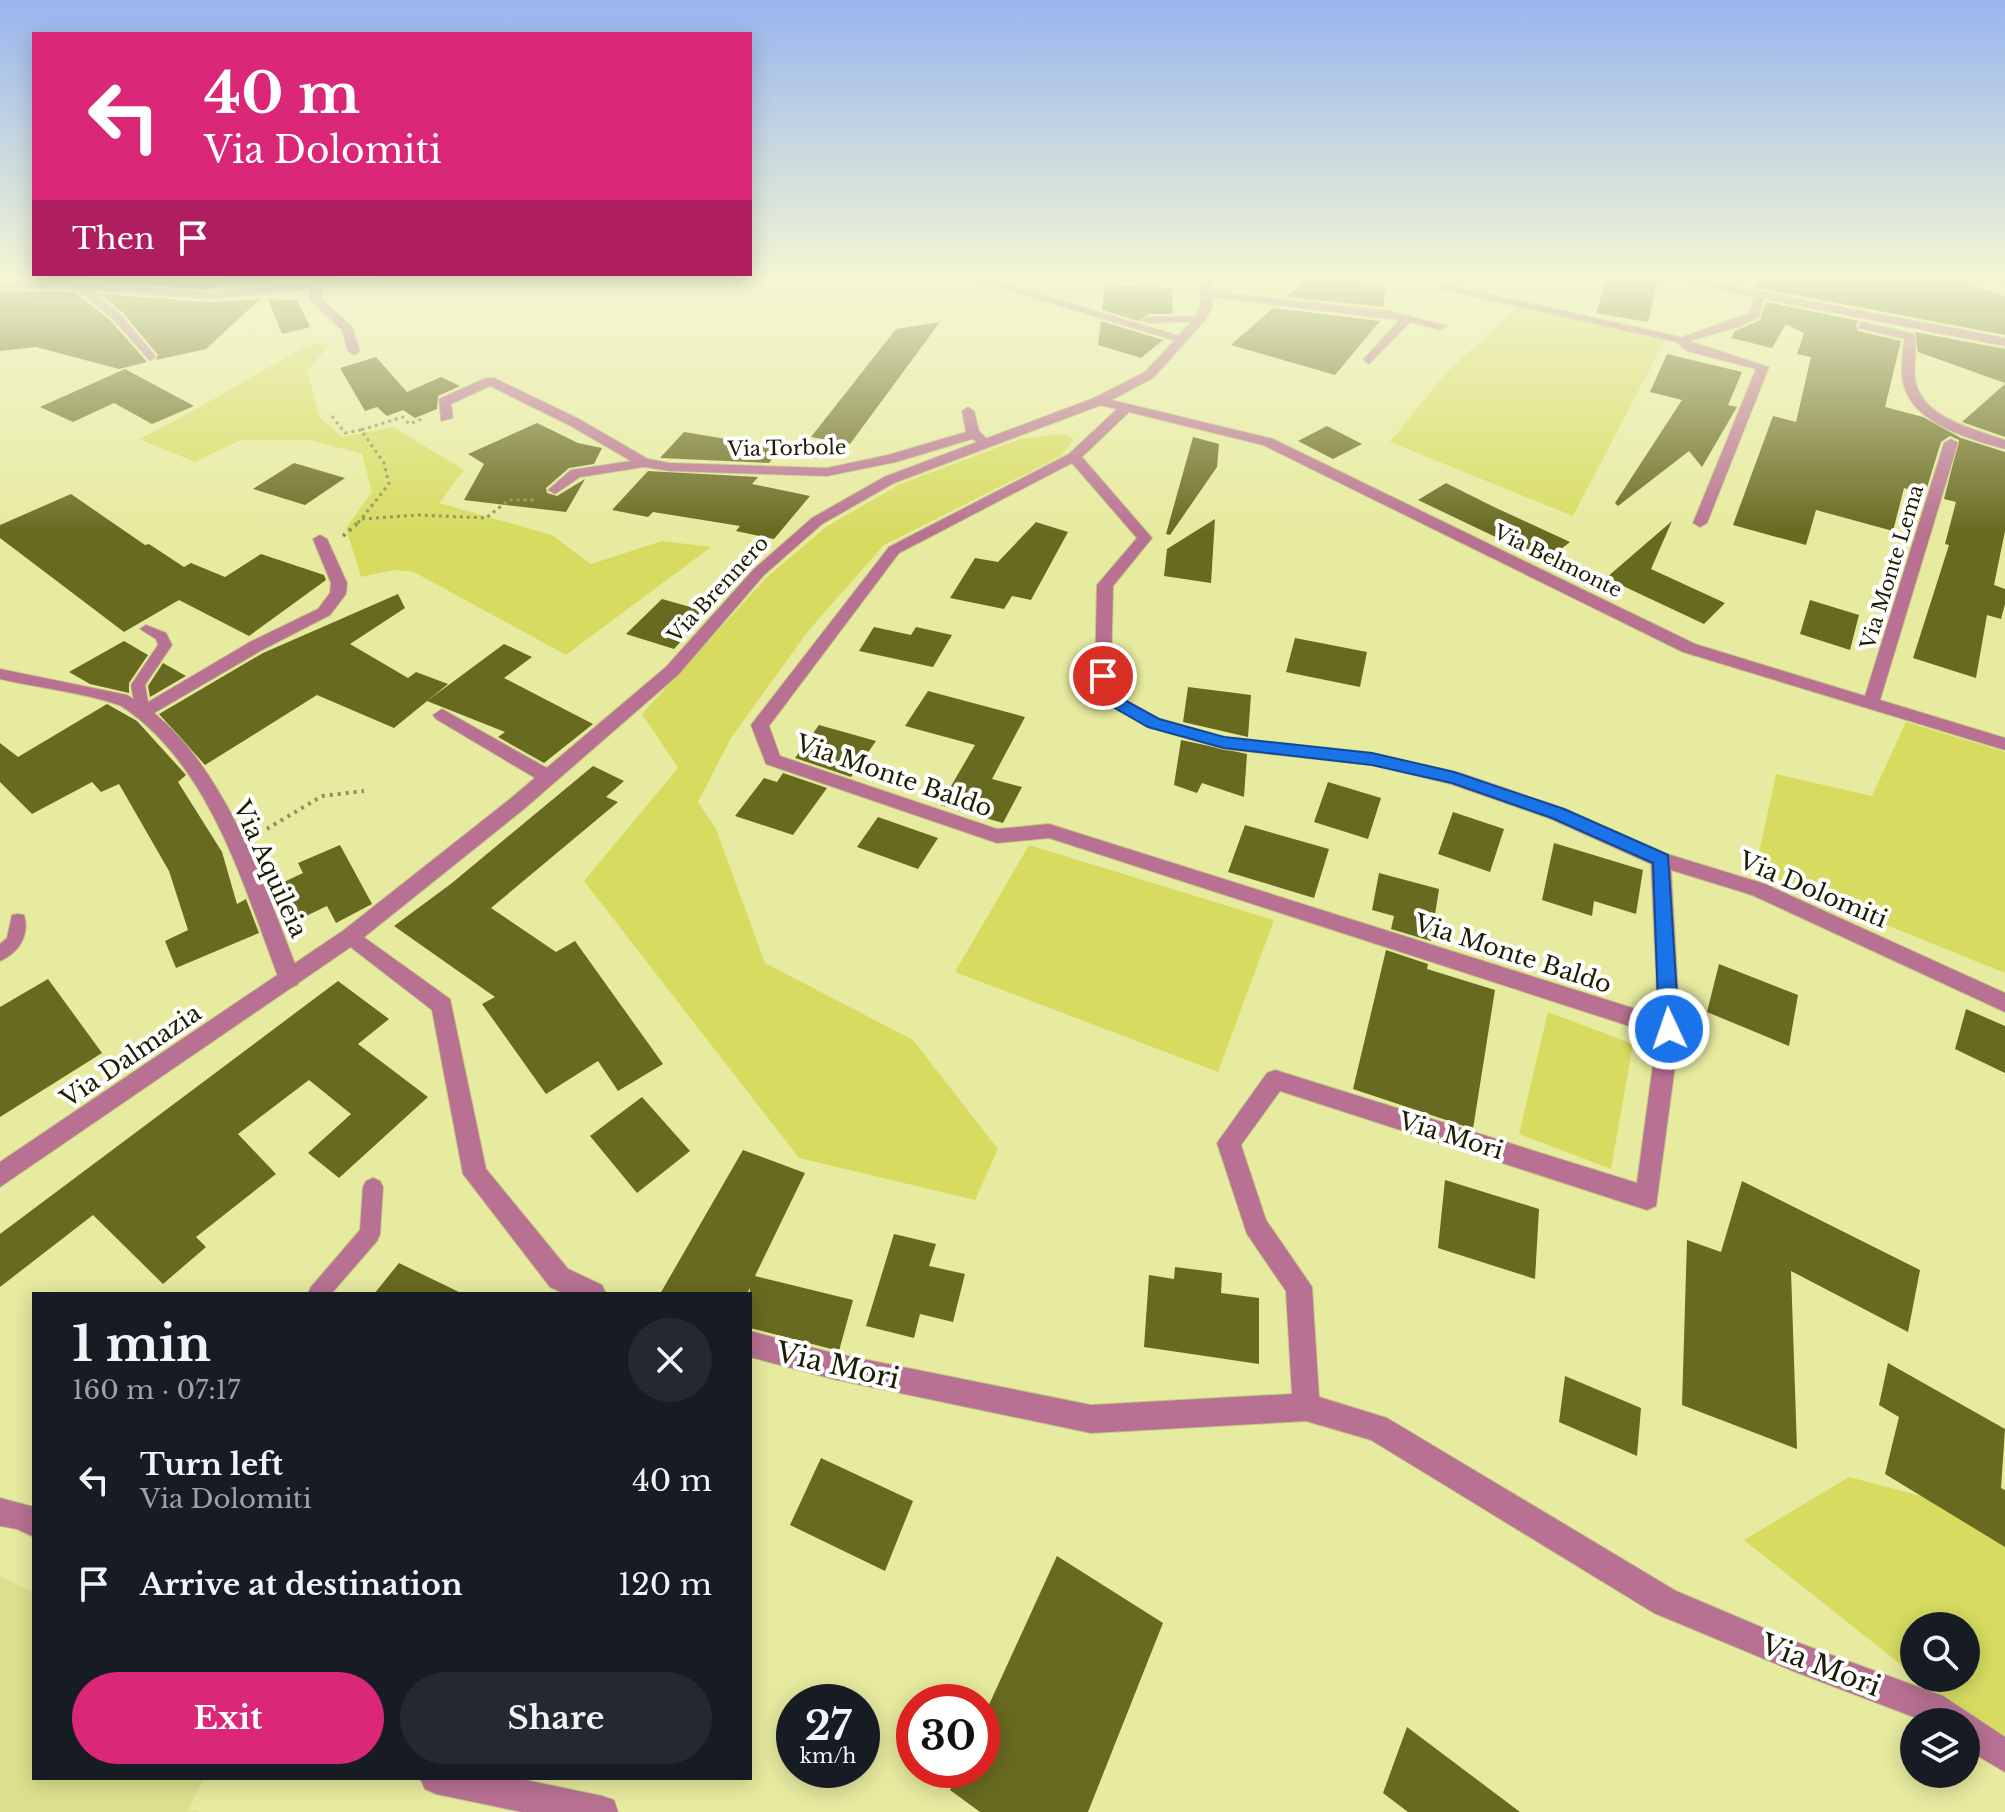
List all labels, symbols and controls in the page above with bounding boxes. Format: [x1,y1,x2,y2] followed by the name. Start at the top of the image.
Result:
[204,59,360,128] text: 40 m
[72,64,176,168] icon: left
[204,128,441,173] text: Via Dolomiti
[171,216,215,260] icon: arrive
[72,220,155,257] text: Then
[726,435,847,461] street label: Via Torbole
[1855,481,1929,653] street label: Via Monte Lema
[1489,519,1626,602] street label: Via Belmonte
[662,531,773,648] street label: Via Brennero
[1069,642,1137,710] pin
[1081,654,1125,698] icon: arrive
[791,728,996,823] street label: Via Monte Baldo
[227,795,314,942] street label: Via Aquileia
[1734,845,1892,934] street label: Via Dolomiti
[1410,908,1615,999] street label: Via Monte Baldo
[1627,987,1711,1071] position arrow
[54,998,207,1114] street label: Via Dalmazia
[1395,1106,1507,1165] street label: Via Mori
[72,1314,211,1374] text: 1 min
[628,1318,712,1402] button: close
[772,1334,903,1397] street label: Via Mori
[72,1374,240,1406] text: 160 m · 07:17
[140,1446,283,1483] text: Turn left
[72,1458,116,1502] icon: left
[632,1462,712,1499] text: 40 m
[140,1483,312,1515] text: Via Dolomiti
[72,1562,116,1606] icon: arrive
[140,1566,463,1603] text: Arrive at destination
[618,1566,712,1603] text: 120 m
[1900,1612,1980,1788] map controls
[1900,1612,1980,1692] button: search
[1755,1626,1886,1704] street label: Via Mori
[72,1672,384,1764] button: Exit
[400,1672,712,1764] button: Share
[896,1684,1000,1788] speed limit sign: 30
[805,1701,851,1751] text: 27
[1900,1708,1980,1788] button: layers
[800,1744,856,1768] text: km/h

